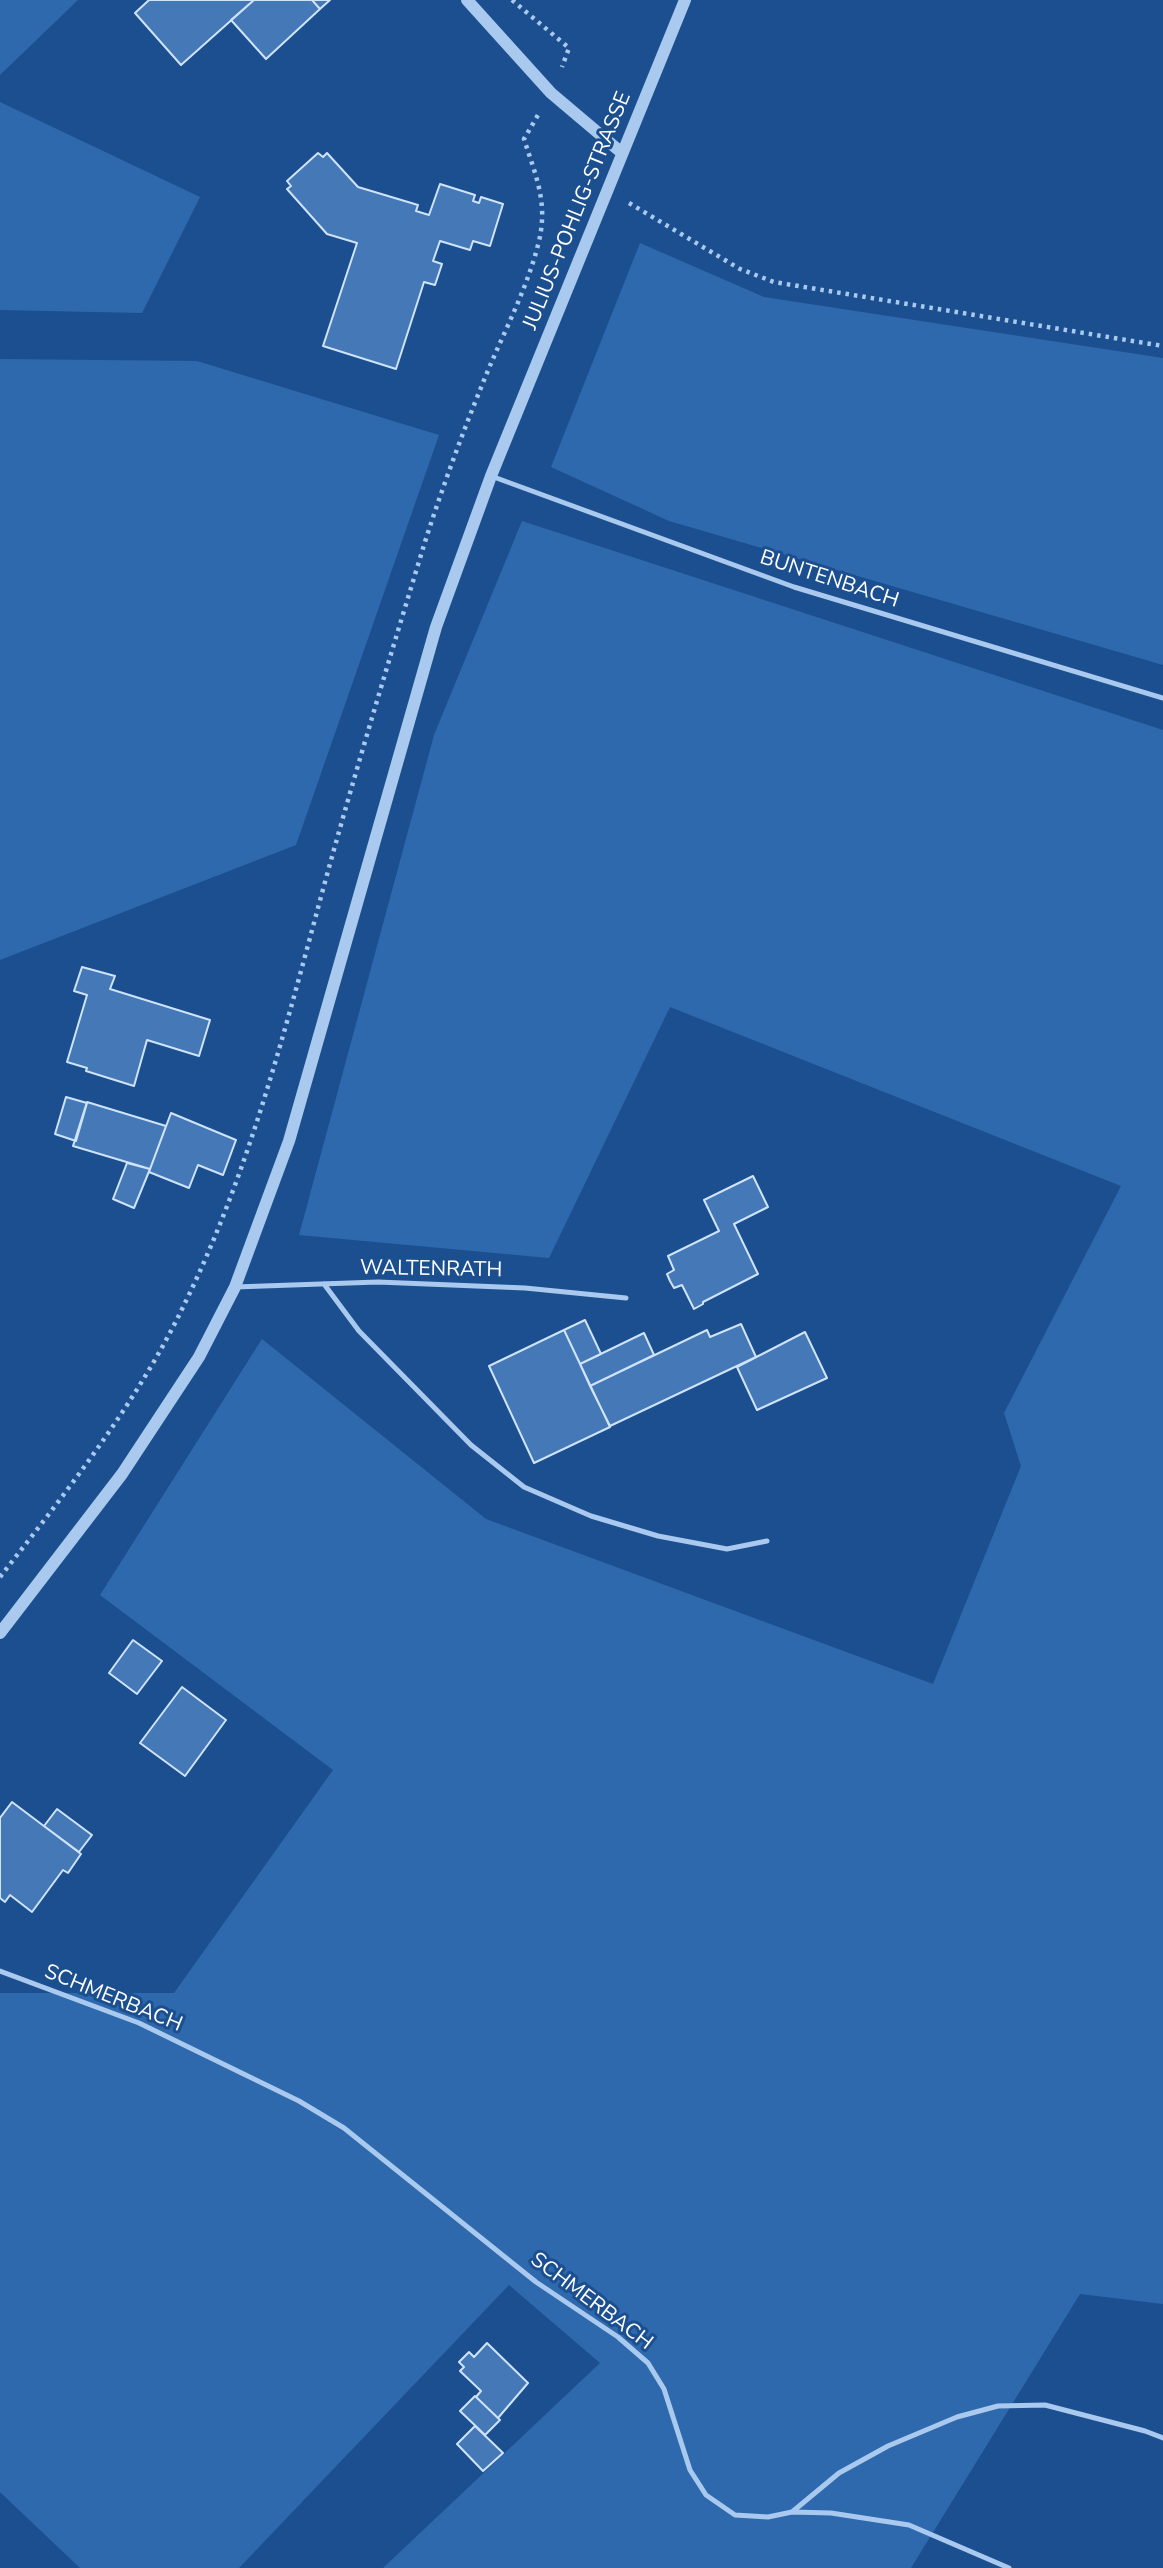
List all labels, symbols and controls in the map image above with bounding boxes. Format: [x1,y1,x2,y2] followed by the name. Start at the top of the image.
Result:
[519,89,637,333] street label: JULIUS-POHLIG-STRASSE
[756,546,902,614] street label: BUNTENBACH
[360,1256,502,1284] street label: WALTENRATH
[40,1960,186,2038] street label: SCHMERBACH
[525,2248,657,2356] street label: SCHMERBACH

